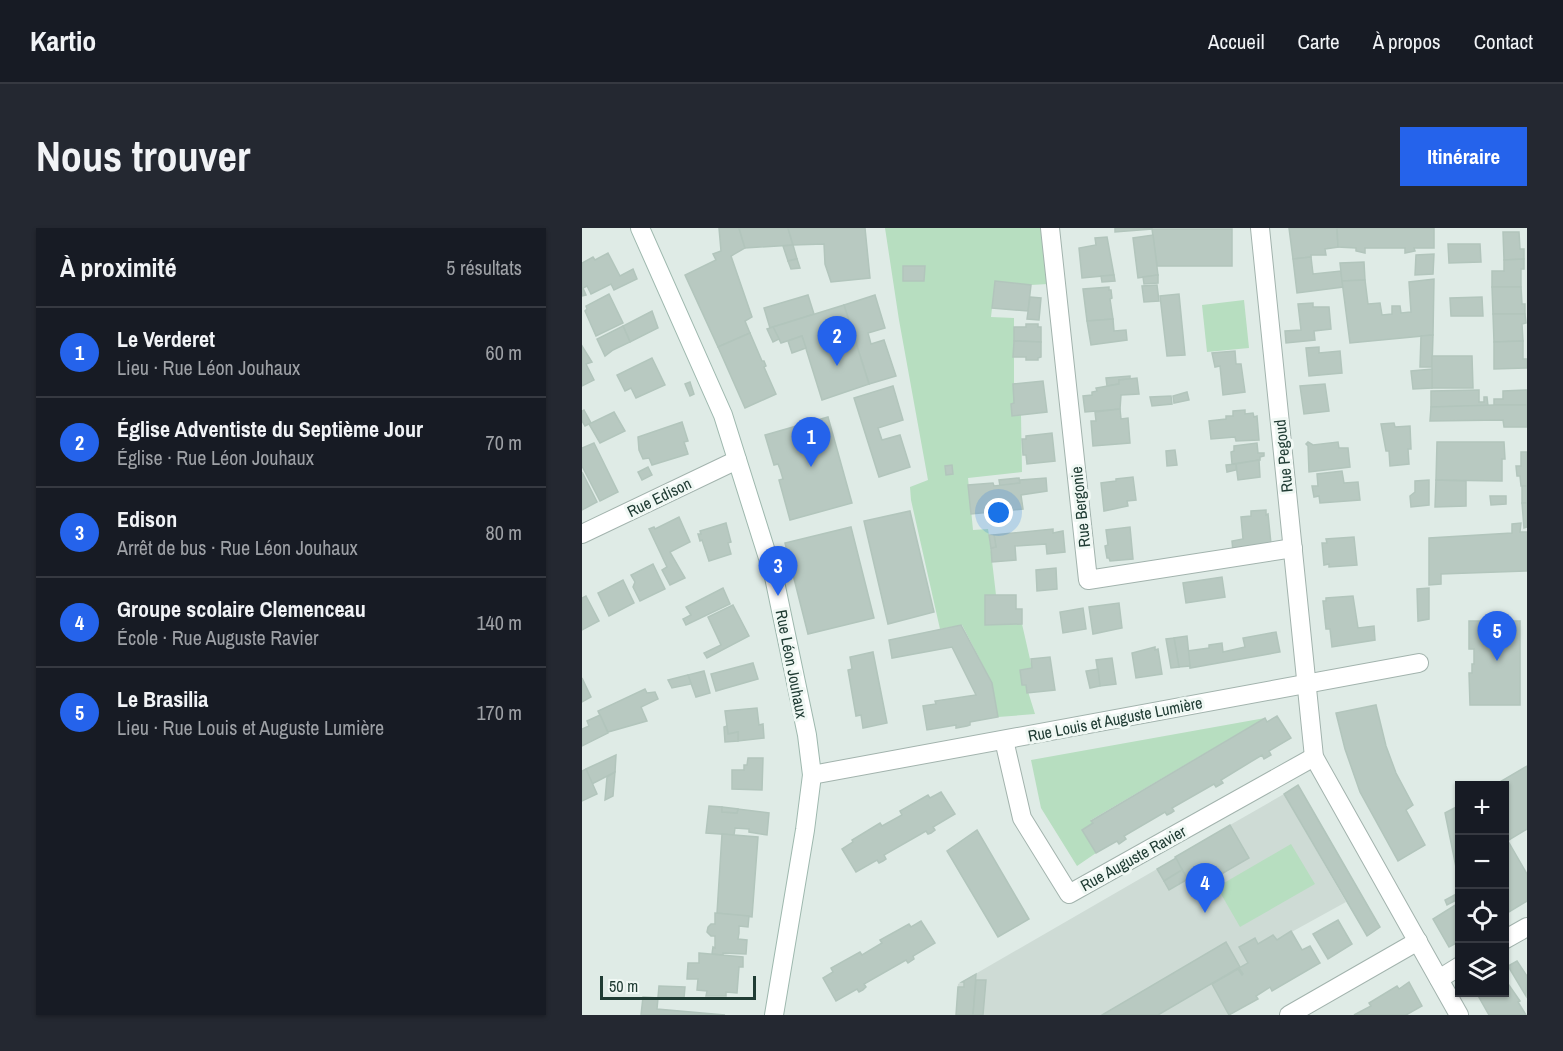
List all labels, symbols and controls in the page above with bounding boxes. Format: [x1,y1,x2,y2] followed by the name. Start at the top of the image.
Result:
[30,22,96,60] text: Kartio
[1208,27,1265,56] text: Accueil
[1298,27,1340,56] text: Carte
[1373,27,1441,56] text: À propos
[1474,27,1533,56] text: Contact
[1400,127,1527,186] button: Itinéraire
[36,128,250,184] text: Nous trouver
[60,250,177,285] text: À proximité
[446,254,522,281] text: 5 résultats
[818,316,856,366] pin: 2
[117,324,215,354] text: Le Verderet
[75,339,84,366] text: 1
[486,339,522,366] text: 60 m
[117,354,300,381] text: Lieu · Rue Léon Jouhaux
[117,414,423,444] text: Église Adventiste du Septième Jour
[792,418,830,467] pin: 1
[1268,419,1298,493] street label: Rue Pegoud
[75,429,84,456] text: 2
[486,429,522,456] text: 70 m
[117,444,314,471] text: Église · Rue Léon Jouhaux
[1065,466,1095,548] street label: Rue Bergonie
[623,472,695,522] street label: Rue Edison
[984,498,1013,527] your location
[117,504,177,534] text: Edison
[75,519,84,546] text: 3
[486,519,522,546] text: 80 m
[117,534,358,561] text: Arrêt de bus · Rue Léon Jouhaux
[758,546,798,596] pin: 3
[117,594,366,624] text: Groupe scolaire Clemenceau
[771,608,813,721] street label: Rue Léon Jouhaux
[75,609,84,636] text: 4
[476,609,522,636] text: 140 m
[1478,612,1516,661] pin: 5
[117,624,318,651] text: École · Rue Auguste Ravier
[117,684,208,714] text: Le Brasilia
[1026,691,1204,747] street label: Rue Louis et Auguste Lumière
[75,699,84,726] text: 5
[476,699,522,726] text: 170 m
[117,714,384,741] text: Lieu · Rue Louis et Auguste Lumière
[1455,781,1509,997] map controls
[1455,781,1509,835] button: +
[1076,820,1190,896] street label: Rue Auguste Ravier
[1455,835,1509,889] button: −
[1186,864,1224,913] pin: 4
[1455,889,1509,943] button: locate
[1455,943,1509,997] button: layers
[600,973,756,1000] scale bar
[609,975,638,997] text: 50 m

